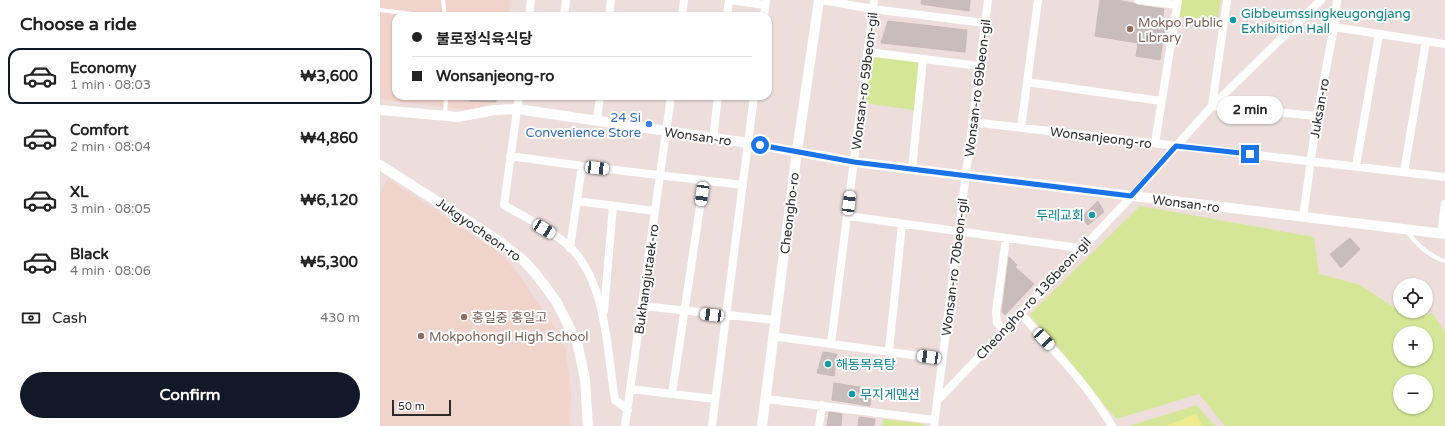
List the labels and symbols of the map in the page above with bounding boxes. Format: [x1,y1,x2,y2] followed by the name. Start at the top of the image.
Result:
[1241,6,1411,37] place label: Gibbeumssingkeugongjang Exhibition Hall
[849,11,881,151] street label: Wonsan-ro 59beon-gil
[1138,15,1223,46] place label: Mokpo Public Library
[1228,15,1238,25] marker: Gibbeumssingkeugongjang Exhibition Hall
[962,18,994,158] street label: Wonsan-ro 69beon-gil
[1125,24,1135,34] marker: Mokpo Public Library
[1307,77,1333,139] street label: Juksan-ro
[1217,96,1283,124] callout: 2 min
[526,110,641,141] place label: 24 Si Convenience Store
[644,119,654,129] marker: 24 Si Convenience Store
[663,124,733,150] street label: Wonsan-ro
[1049,124,1153,152] street label: Wonsanjeong-ro
[751,136,769,154] route start
[1241,145,1259,163] route end
[584,161,610,175] car
[777,171,803,255] street label: Cheongho-ro
[694,181,710,207] car
[842,190,856,216] car
[1151,192,1221,216] street label: Wonsan-ro
[433,195,524,265] street label: Jukgyocheon-ro
[939,197,971,337] street label: Wonsan-ro 70beon-gil
[1036,208,1084,224] place label: 두레교회
[1087,210,1097,220] marker: 두레교회
[531,218,557,240] car
[631,223,663,335] street label: Bukhangjutaek-ro
[973,234,1095,363] street label: Cheongho-ro 136beon-gil
[699,308,725,322] car
[472,310,547,326] place label: 홍일중 홍일고
[459,312,469,322] marker: 홍일중 홍일고
[1031,326,1057,352] car
[429,329,589,345] place label: Mokpohongil High School
[416,331,426,341] marker: Mokpohongil High School
[916,349,942,365] car
[836,357,896,373] place label: 해동목욕탕
[823,359,833,369] marker: 해동목욕탕
[860,387,920,403] place label: 무지게맨션
[847,389,857,399] marker: 무지게맨션
[392,398,451,417] scale bar

